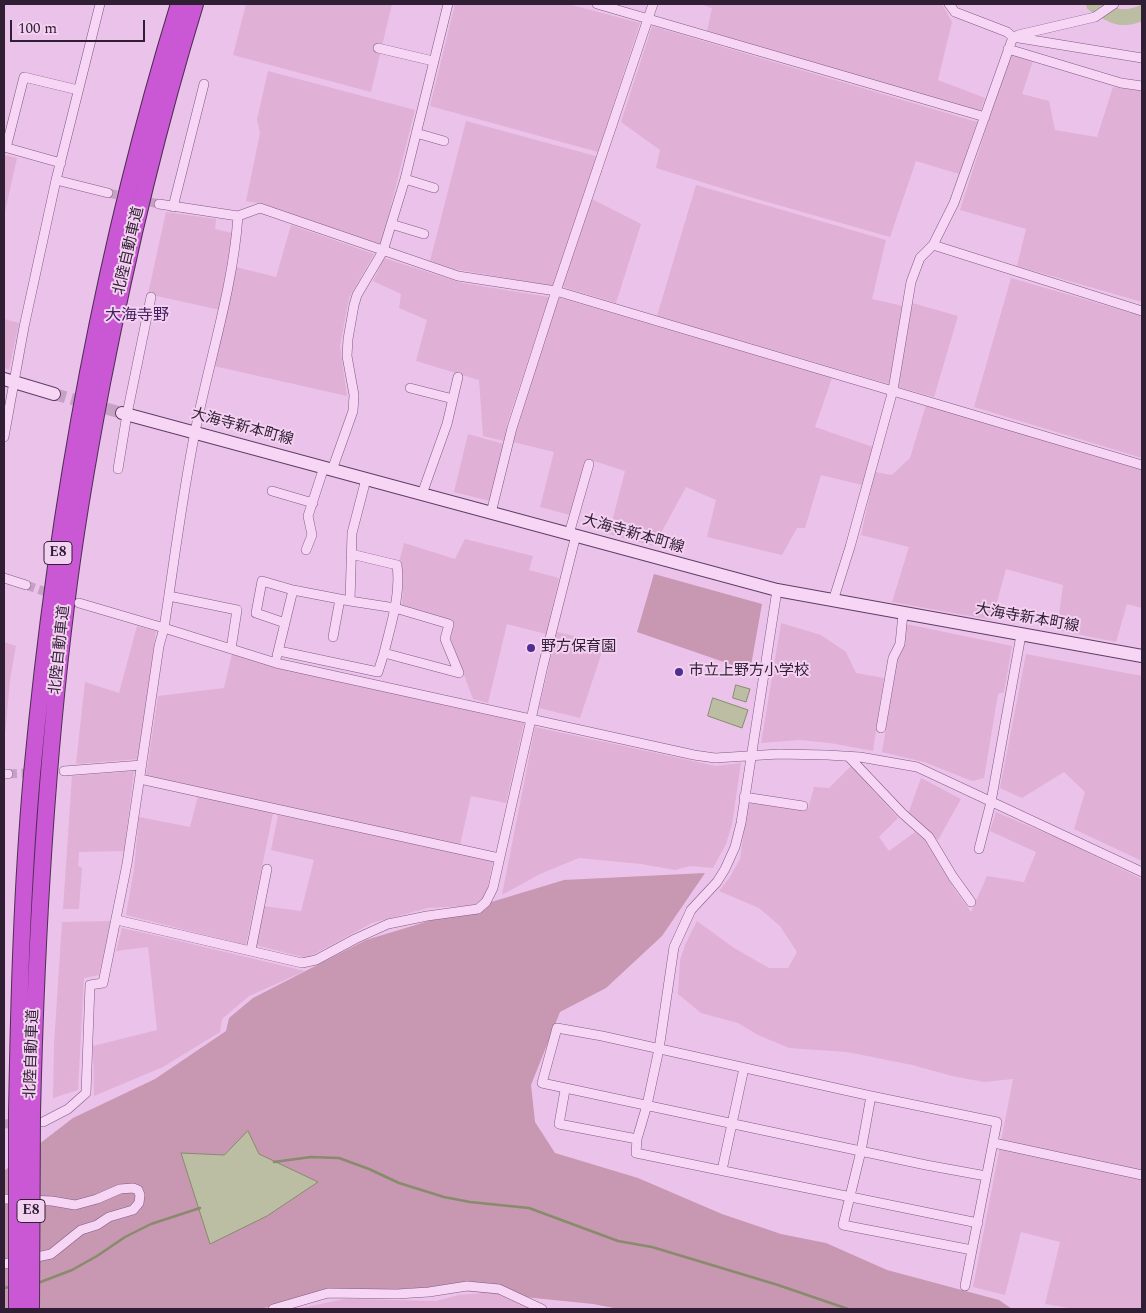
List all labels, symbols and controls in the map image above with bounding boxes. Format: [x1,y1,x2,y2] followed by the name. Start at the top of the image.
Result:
[12,10,148,42] scale bar
[18,17,57,40] text: 100 m
[111,205,149,297] street label: 北陸自動車道
[105,307,169,327] district label: 大海寺野
[189,406,295,450] street label: 大海寺新本町線
[580,512,686,558] street label: 大海寺新本町線
[44,542,72,564] road number: E8
[974,601,1080,637] street label: 大海寺新本町線
[47,604,75,696] street label: 北陸自動車道
[541,639,616,657] place label: 野方保育園
[525,642,537,654] marker: 野方保育園
[689,663,809,681] place label: 市立上野方小学校
[673,666,685,678] marker: 市立上野方小学校
[22,1009,44,1099] street label: 北陸自動車道
[17,1200,45,1222] road number: E8

